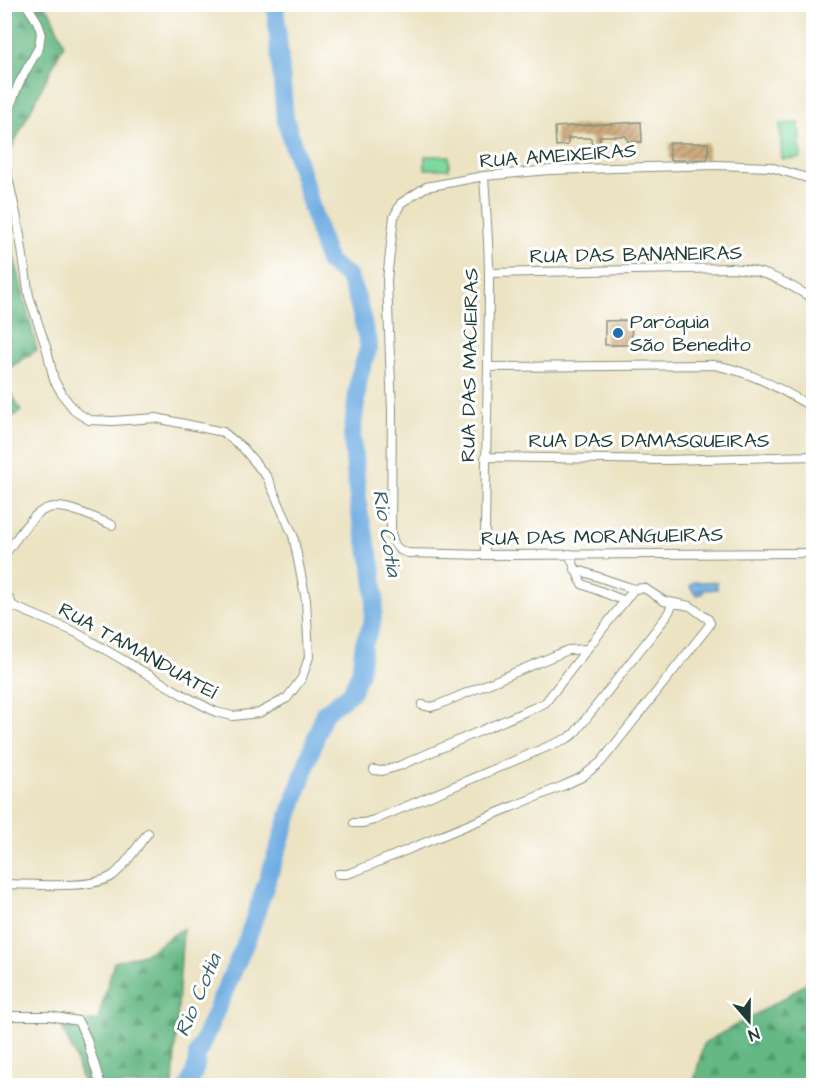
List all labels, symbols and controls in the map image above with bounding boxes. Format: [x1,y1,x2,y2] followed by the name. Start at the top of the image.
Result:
[479,137,638,175] street label: RUA AMEIXEIRAS
[529,239,743,271] street label: RUA DAS BANANEIRAS
[454,267,486,462] street label: RUA DAS MACIEIRAS
[630,308,751,359] place label: Paróquia São Benedito
[611,326,625,340] marker: Paróquia São Benedito
[528,427,770,455] street label: RUA DAS DAMASQUEIRAS
[365,487,409,580] water label: Rio Cotia
[481,521,724,553] street label: RUA DAS MORANGUEIRAS
[53,596,223,706] street label: RUA TAMANDUATEÍ
[168,948,229,1041] water label: Rio Cotia
[719,991,779,1051] north arrow
[745,1022,762,1046] text: N

